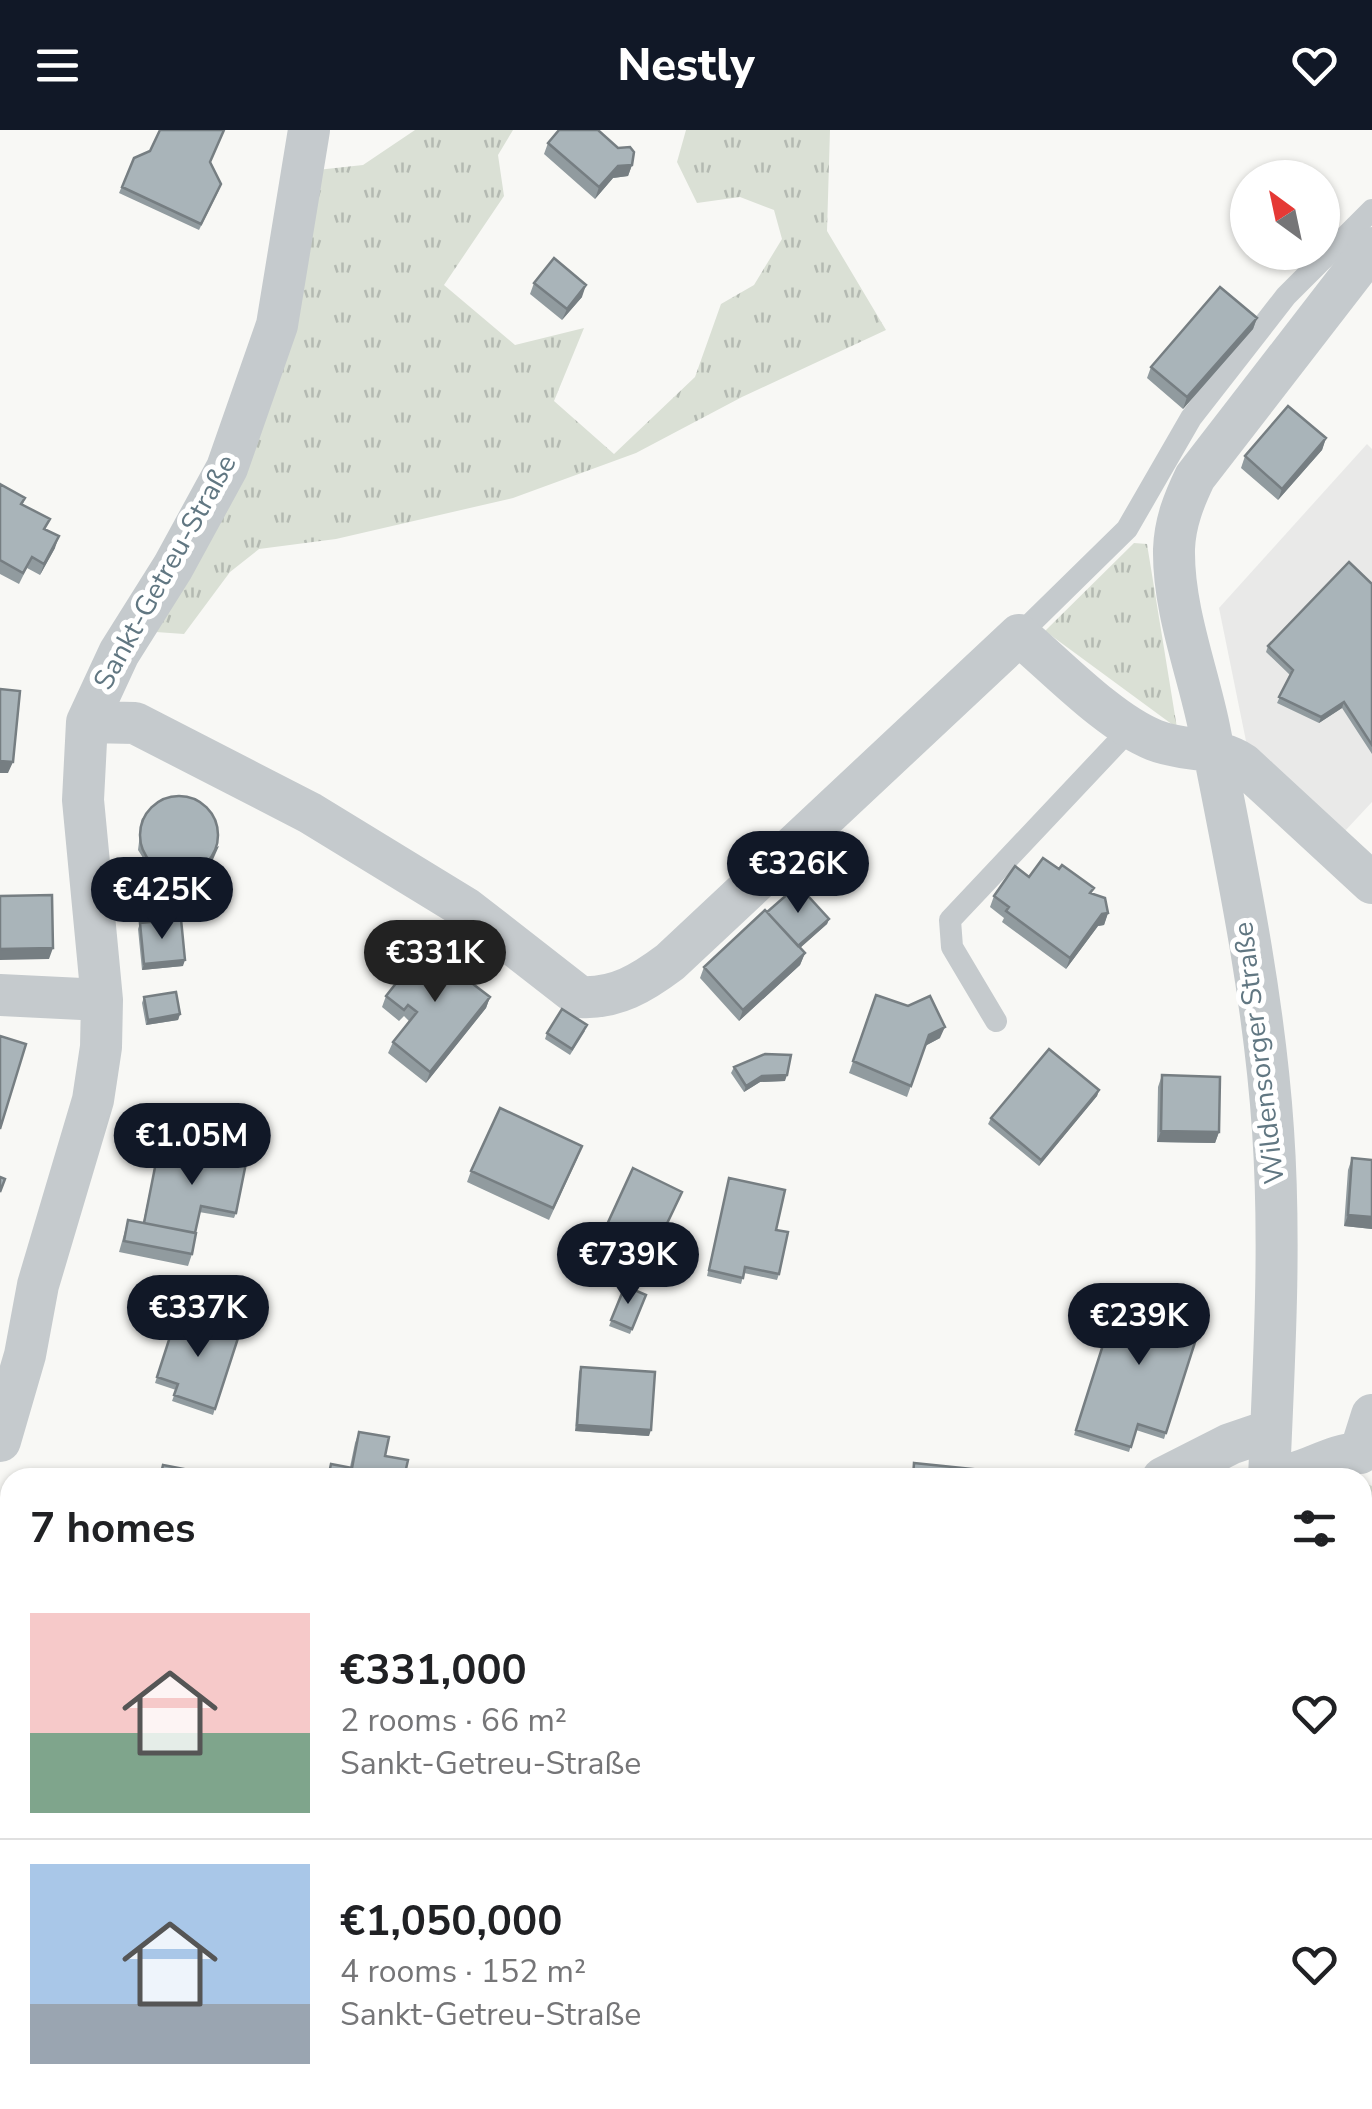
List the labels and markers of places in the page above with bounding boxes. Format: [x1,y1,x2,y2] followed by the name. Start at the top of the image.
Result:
[728,831,868,916] pin: €326K
[92,857,232,942] pin: €425K
[365,920,505,1005] pin: €331K
[111,1103,273,1188] pin: €1.05M
[558,1222,698,1307] pin: €739K
[128,1275,268,1360] pin: €337K
[1069,1283,1209,1368] pin: €239K

